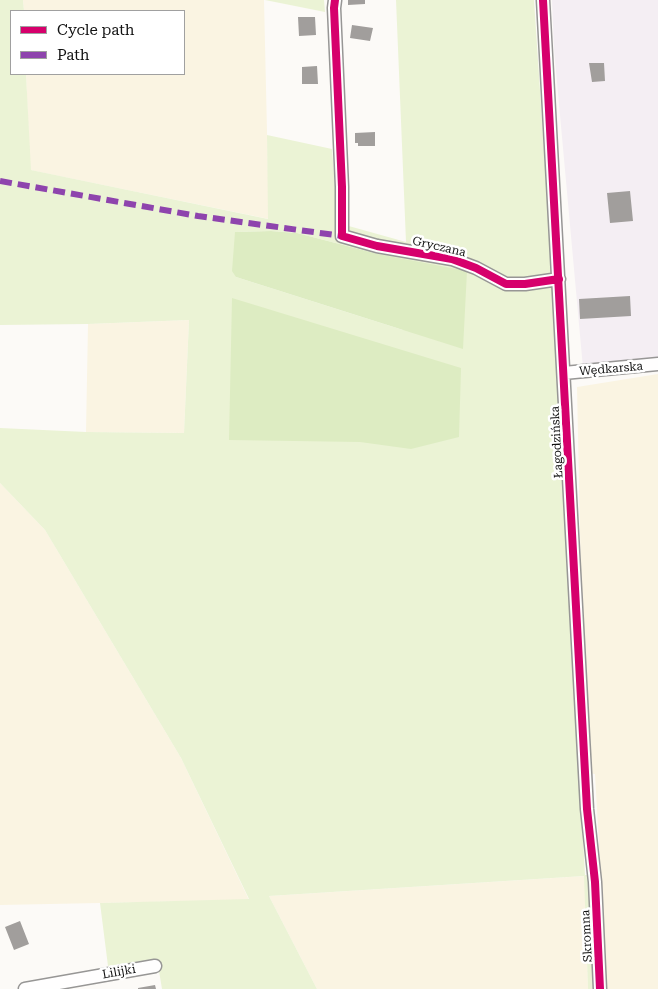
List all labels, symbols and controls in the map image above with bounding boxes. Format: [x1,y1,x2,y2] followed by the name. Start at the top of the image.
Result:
[10,10,185,75] legend
[57,21,134,39] text: Cycle path
[57,46,90,64] text: Path
[411,234,467,260] street label: Gryczana
[578,359,644,379] street label: Wędkarska
[548,406,566,478] street label: Łagodzińska
[578,909,596,963] street label: Skromna
[101,962,137,982] street label: Lilijki

